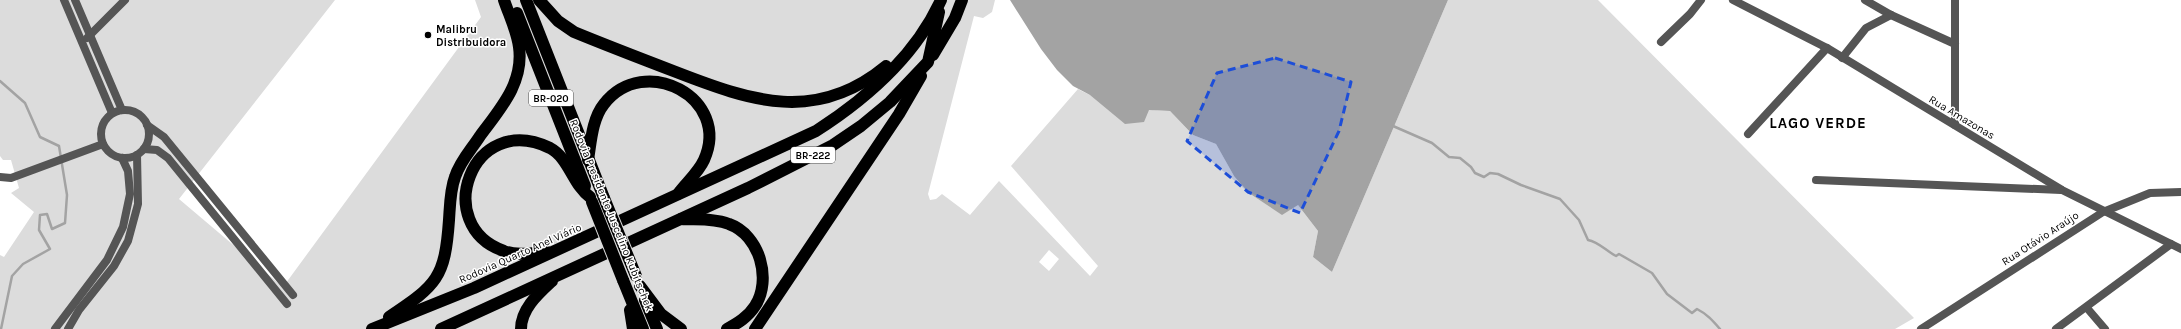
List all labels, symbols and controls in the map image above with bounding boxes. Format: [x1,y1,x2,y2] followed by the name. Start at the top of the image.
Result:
[436,23,506,49] place label: Malibru Distribuidora
[423,30,433,40] marker: Malibru Distribuidora
[529,90,573,106] road number: BR-020
[1926,93,1997,142] street label: Rua Amazonas
[1769,114,1867,132] district label: LAGO VERDE
[567,117,656,313] street label: Rodovia Presidente Juscelino Kubitschek
[791,147,835,163] road number: BR-222
[1999,209,2081,268] street label: Rua Otávio Araújo
[457,221,583,286] street label: Rodovia Quarto Anel Viário

